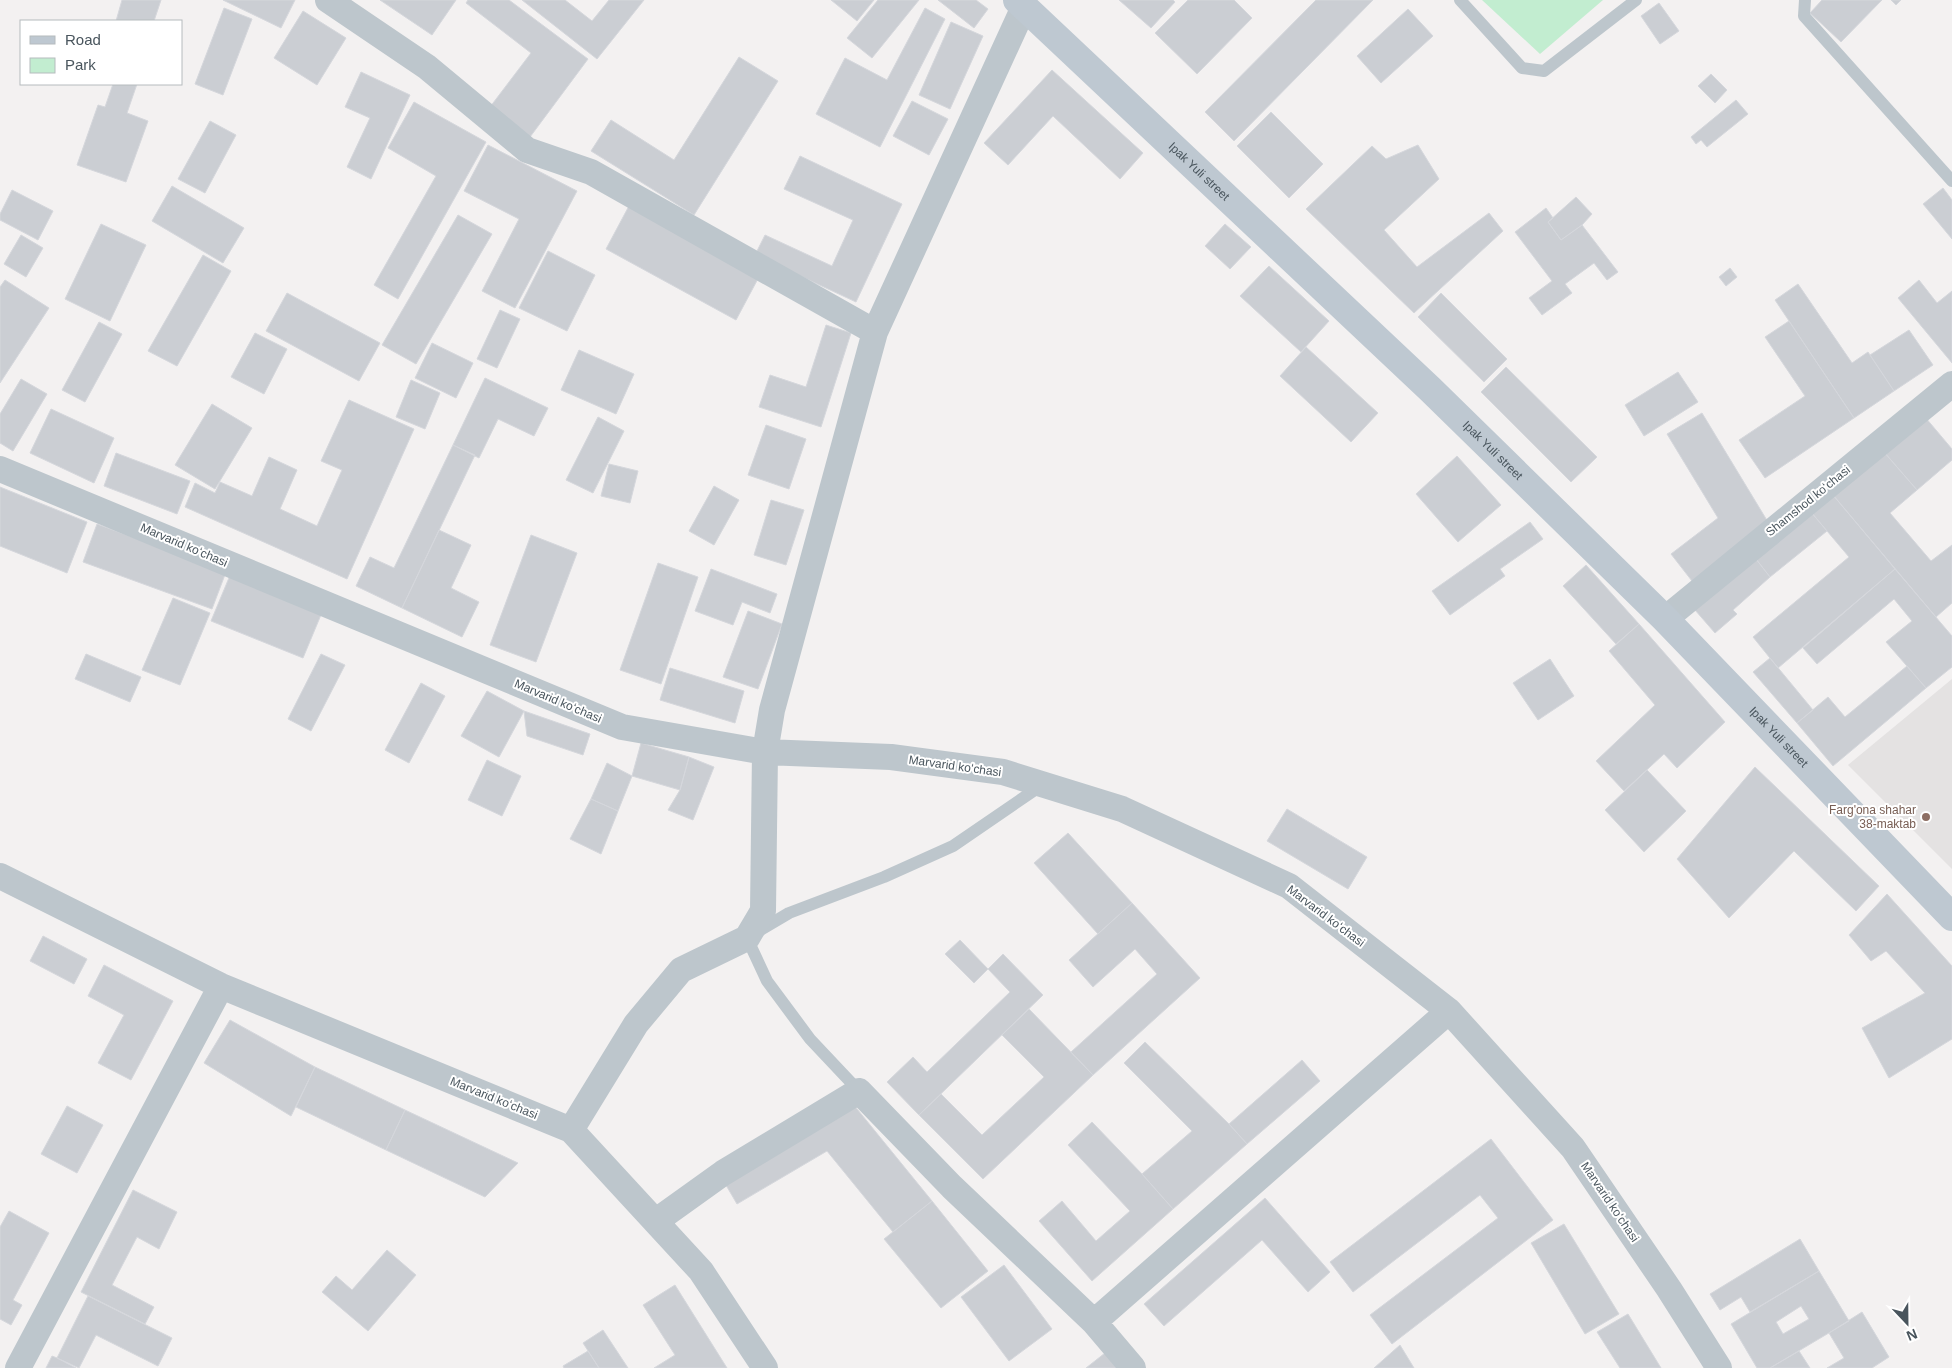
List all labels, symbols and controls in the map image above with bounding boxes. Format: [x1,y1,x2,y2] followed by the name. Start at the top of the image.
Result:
[20,20,182,85] legend
[65,31,101,48] text: Road
[65,56,96,73] text: Park
[1166,139,1233,204] street label: Ipak Yuli street
[1460,418,1526,483] street label: Ipak Yuli street
[1763,463,1853,539] street label: Shamshod koʻchasi
[138,520,230,570] street label: Marvarid koʻchasi
[512,676,604,726] street label: Marvarid koʻchasi
[1746,704,1811,771] street label: Ipak Yuli street
[908,753,1002,779] street label: Marvarid koʻchasi
[1829,803,1916,831] place label: Farg'ona shahar 38-maktab
[1920,811,1932,823] marker: Farg'ona shahar 38-maktab
[1285,882,1367,950] street label: Marvarid koʻchasi
[448,1074,540,1122] street label: Marvarid koʻchasi
[1578,1159,1642,1245] street label: Marvarid koʻchasi
[1882,1298,1932,1348] north arrow
[1904,1326,1920,1344] text: N

